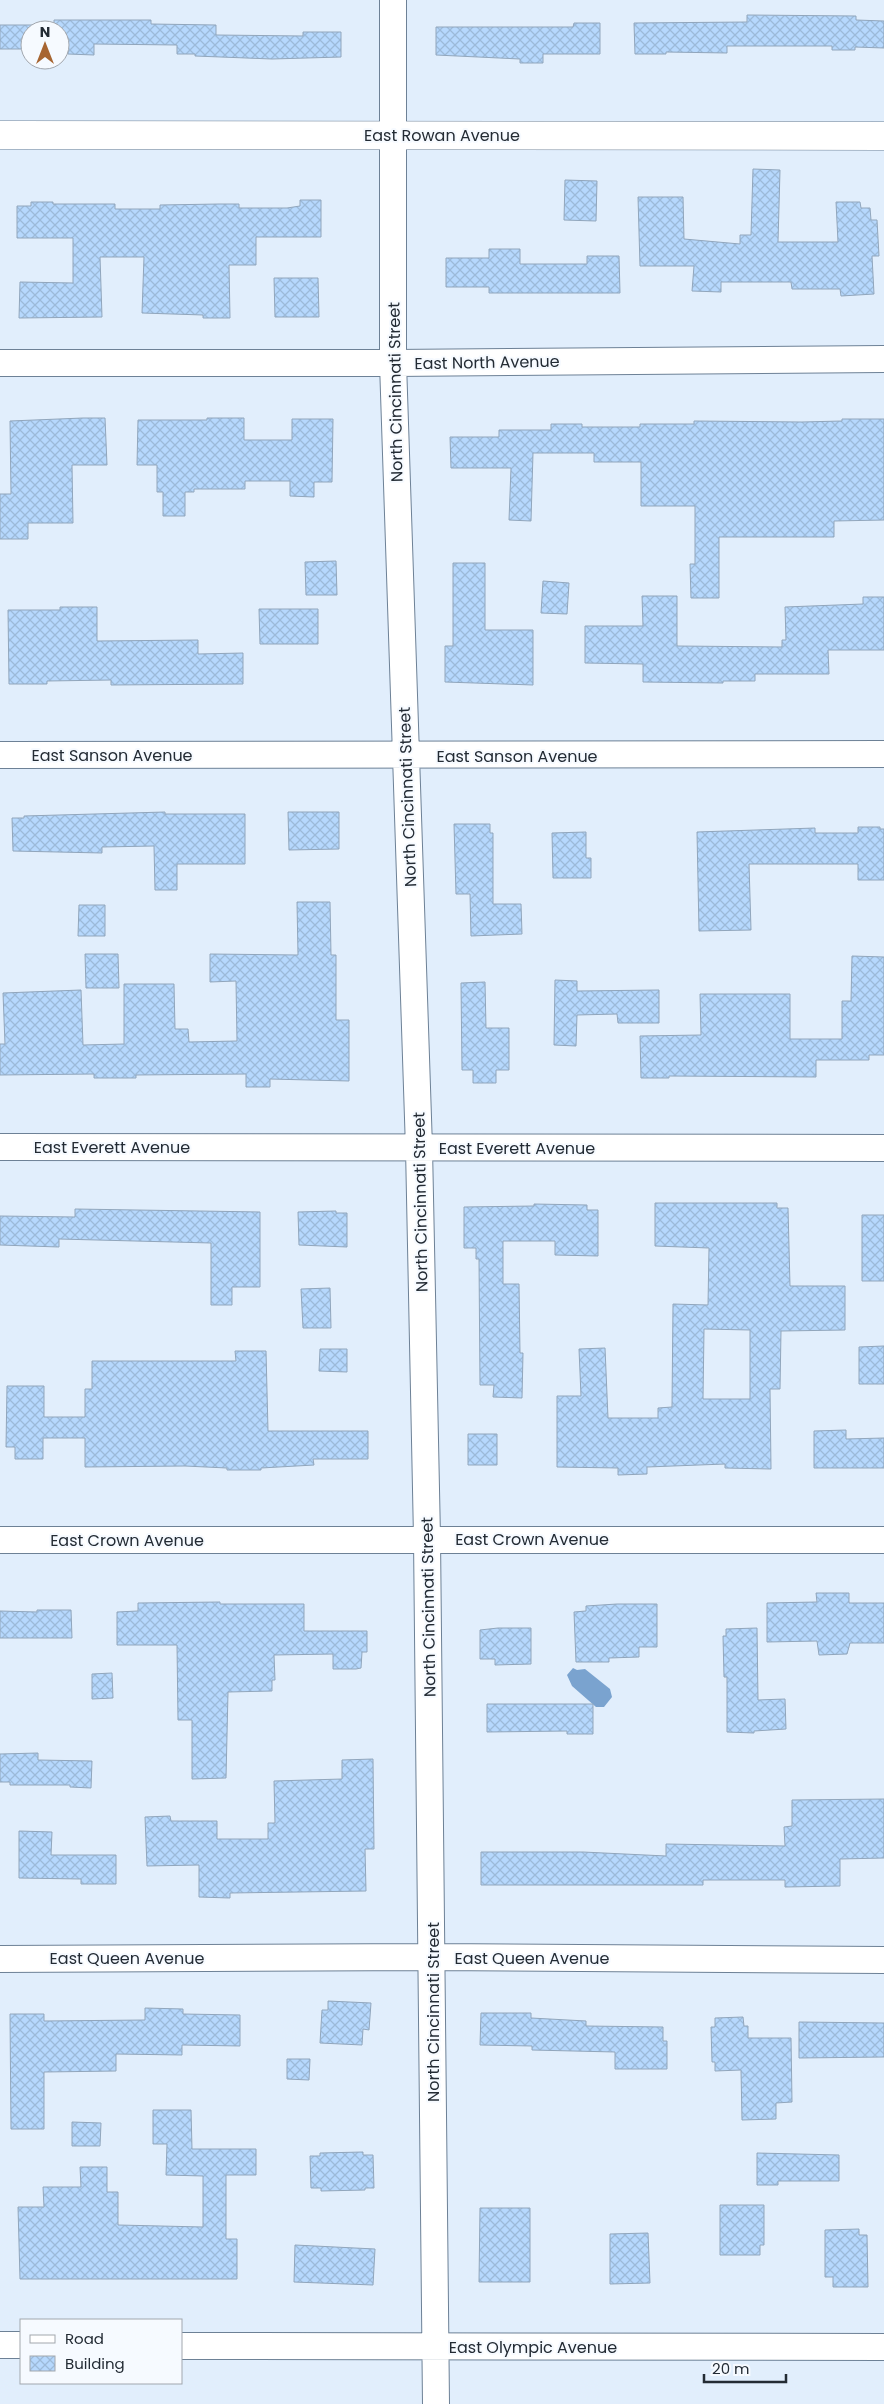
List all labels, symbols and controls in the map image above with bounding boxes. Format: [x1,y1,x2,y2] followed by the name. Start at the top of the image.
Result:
[20,20,70,70] north arrow
[40,22,50,42] text: N
[364,124,520,147] street label: East Rowan Avenue
[382,302,409,482] street label: North Cincinnati Street
[414,350,560,375] street label: East North Avenue
[393,706,422,887] street label: North Cincinnati Street
[31,744,193,767] street label: East Sanson Avenue
[436,745,598,768] street label: East Sanson Avenue
[407,1112,434,1292] street label: North Cincinnati Street
[34,1136,190,1159] street label: East Everett Avenue
[439,1137,595,1160] street label: East Everett Avenue
[415,1517,442,1697] street label: North Cincinnati Street
[455,1528,609,1551] street label: East Crown Avenue
[50,1529,204,1552] street label: East Crown Avenue
[422,1922,445,2102] street label: North Cincinnati Street
[50,1947,204,1970] street label: East Queen Avenue
[455,1947,609,1970] street label: East Queen Avenue
[20,2319,182,2384] legend
[65,2328,104,2349] text: Road
[449,2336,617,2359] street label: East Olympic Avenue
[704,2352,786,2384] scale bar
[65,2353,125,2374] text: Building
[712,2358,750,2379] text: 20 m

